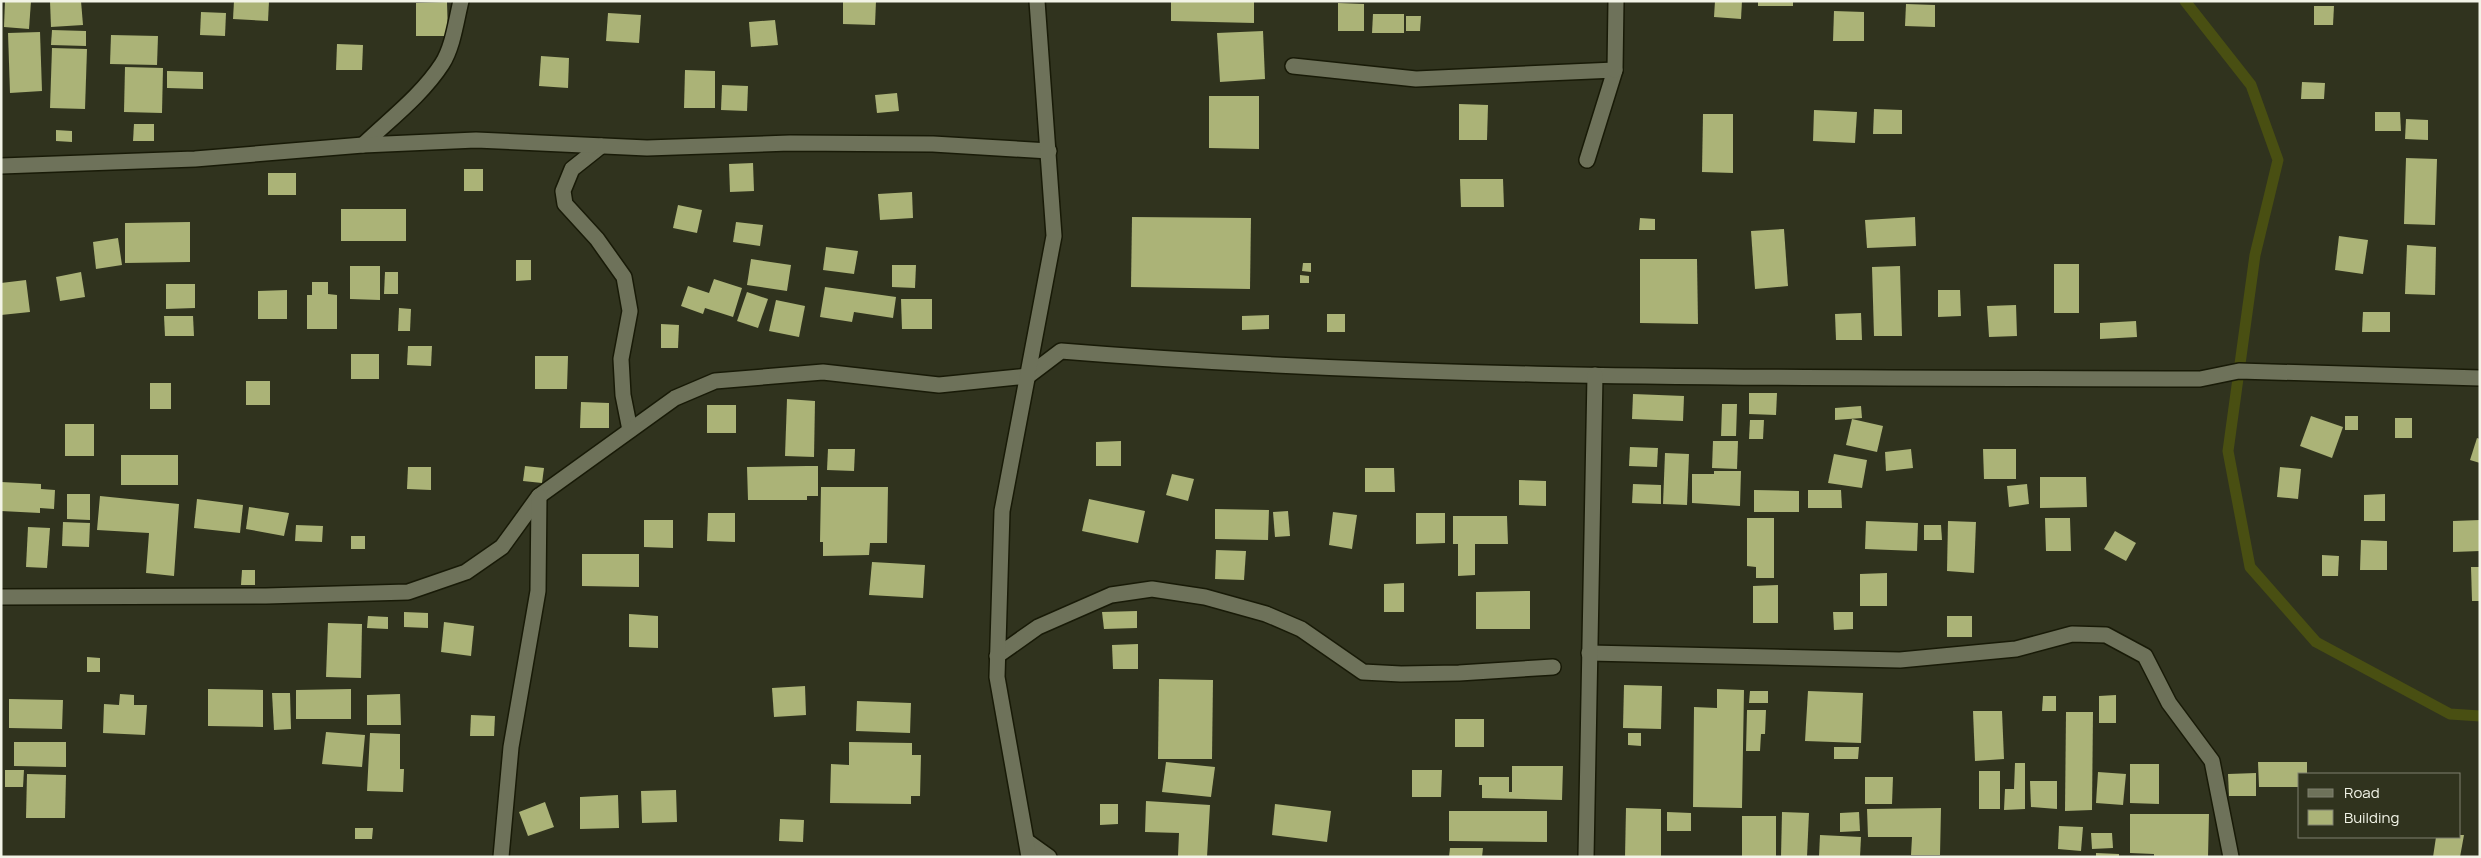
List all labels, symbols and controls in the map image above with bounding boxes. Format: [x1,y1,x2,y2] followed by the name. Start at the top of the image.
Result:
[2298,773,2461,838] legend
[2344,782,2380,803] text: Road
[2344,807,2399,828] text: Building

